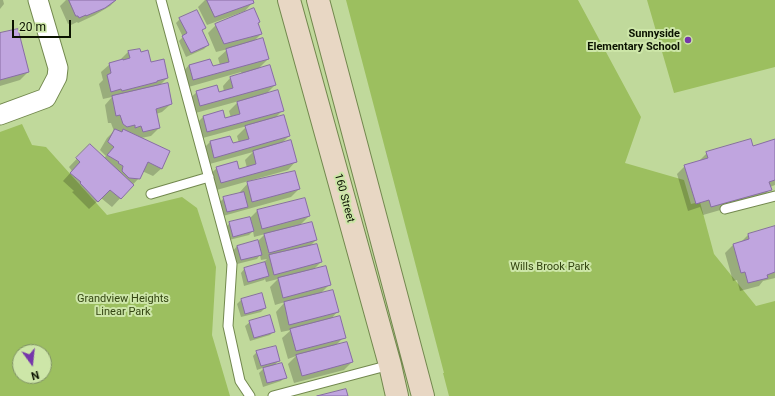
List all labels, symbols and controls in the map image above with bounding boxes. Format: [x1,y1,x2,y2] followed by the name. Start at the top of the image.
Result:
[14,12,73,38] scale bar
[19,20,46,34] text: 20 m
[587,27,680,53] place label: Sunnyside Elementary School
[683,35,693,45] marker: Sunnyside Elementary School
[331,172,357,224] street label: 160 Street
[510,260,590,274] park label: Wills Brook Park
[77,292,169,318] park label: Grandview Heights Linear Park
[12,344,52,384] north arrow
[30,368,40,382] text: N

